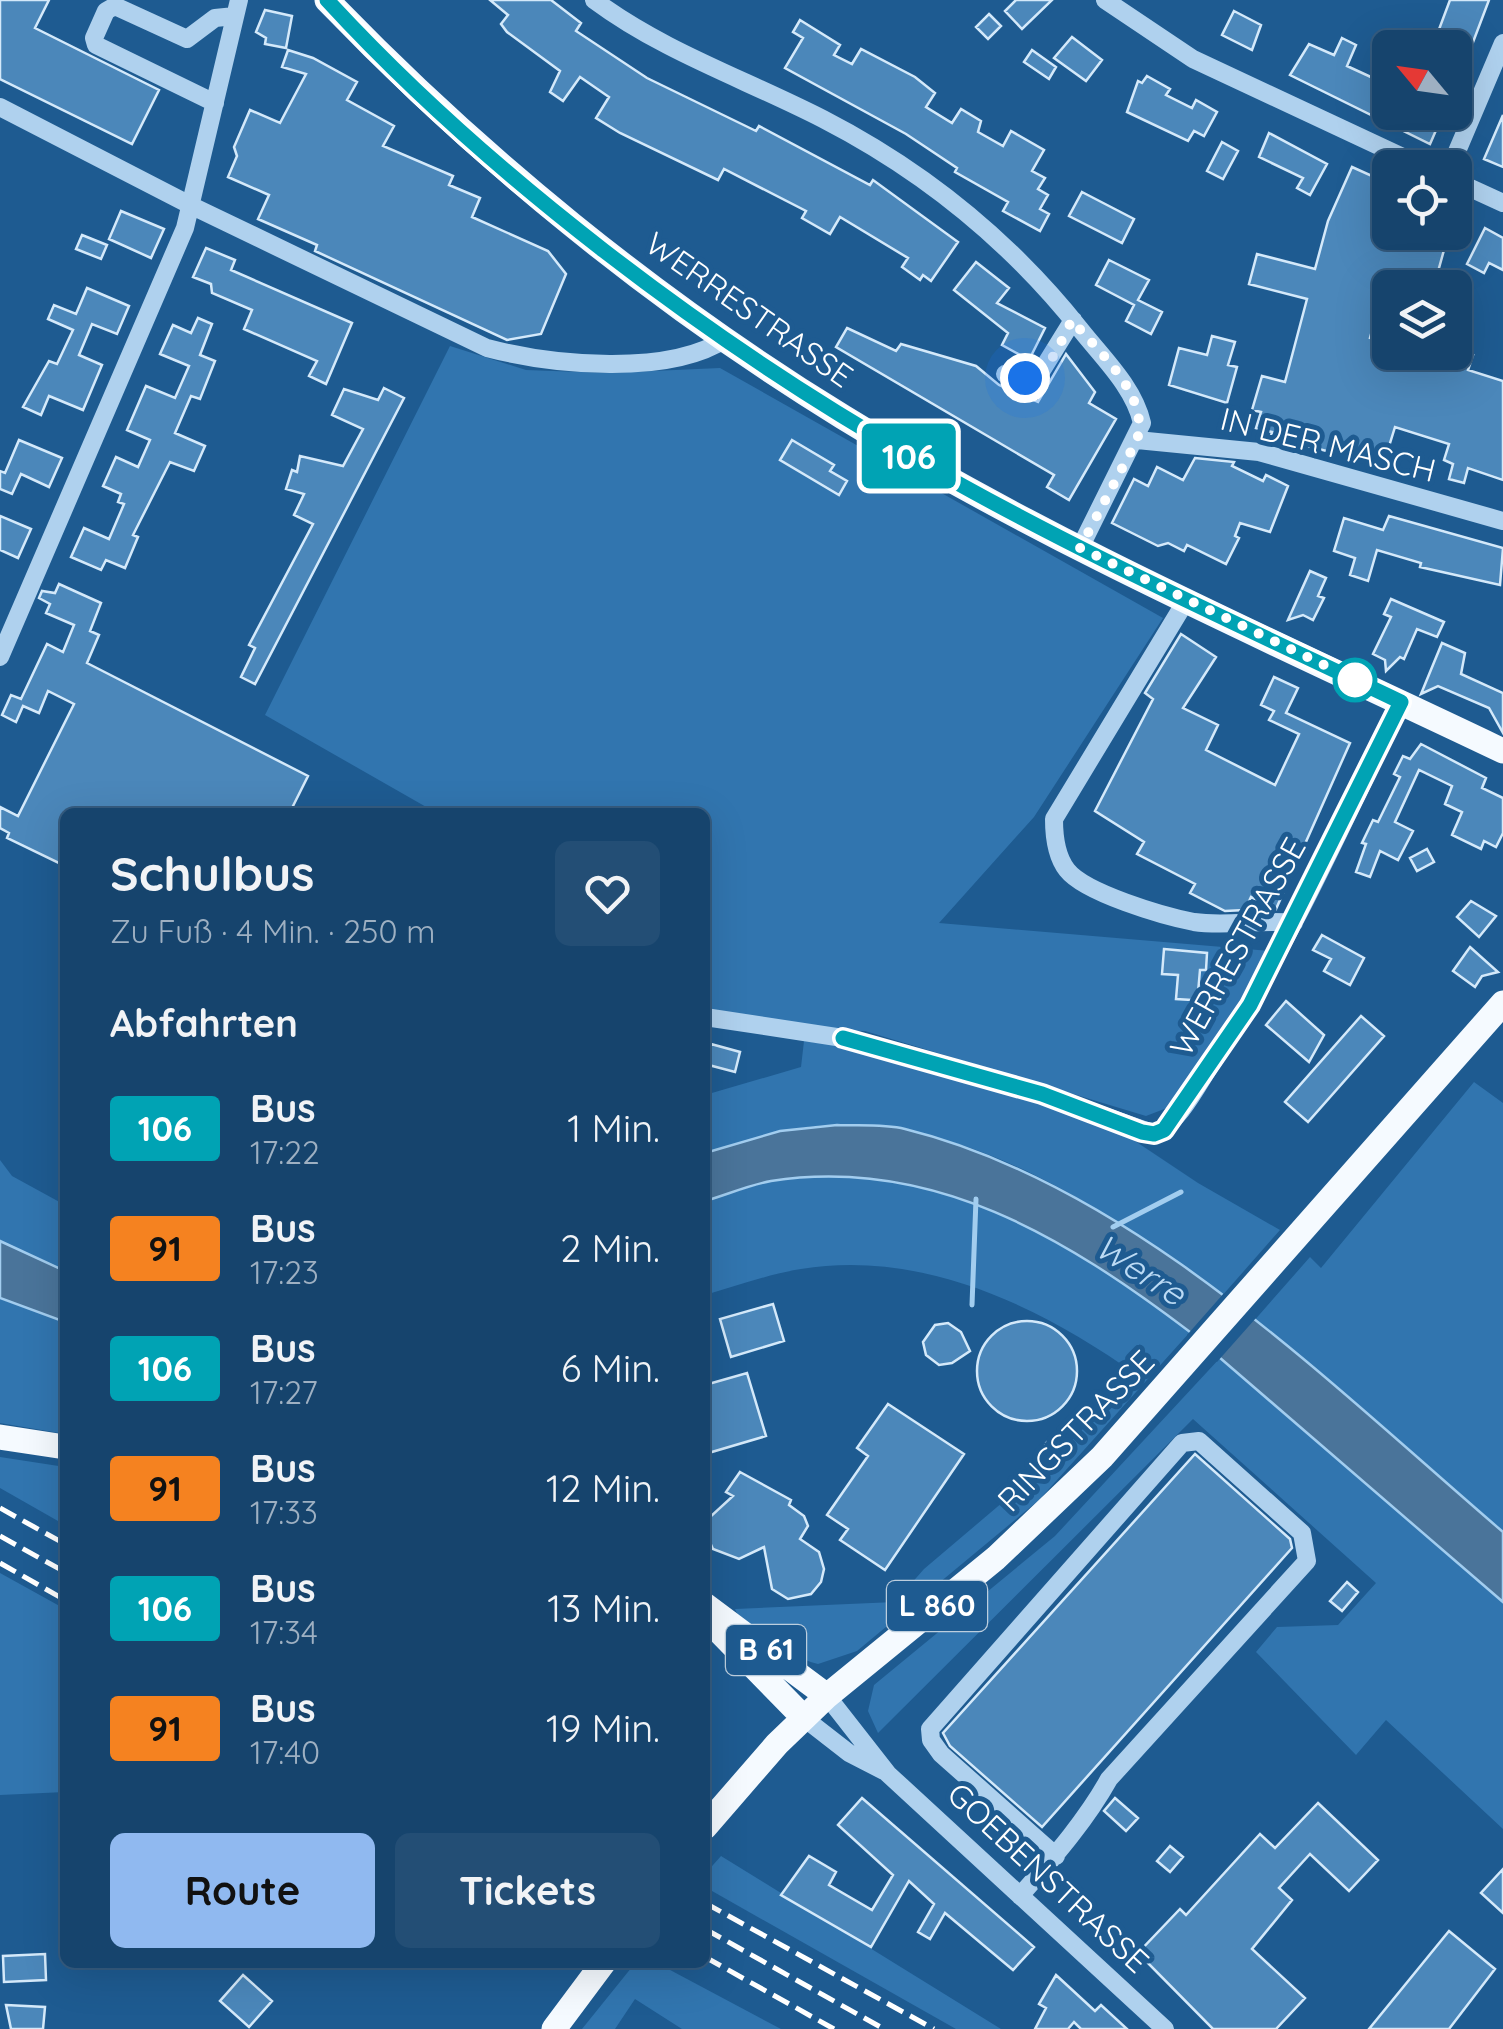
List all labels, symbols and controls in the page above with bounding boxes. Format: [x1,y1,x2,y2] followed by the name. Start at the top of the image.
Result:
[1372,30,1472,130] north arrow
[1372,30,1472,370] map controls
[1372,150,1472,250] button: locate
[638,223,861,395] street label: WERRESTRASSE
[1372,270,1472,370] button: layers
[1000,353,1050,403] your location
[1216,398,1440,490] street label: IN DER MASCH
[852,424,966,488] line badge: 106
[882,434,936,478] text: 106
[1334,659,1376,701] unlabelled marker
[1161,830,1314,1063] street label: WERRESTRASSE
[555,841,660,946] button: heart
[110,843,314,903] text: Schulbus
[110,911,435,951] text: Zu Fuß · 4 Min. · 250 m
[110,999,298,1047] text: Abfahrten
[250,1084,316,1132] text: Bus
[567,1104,660,1152] text: 1 Min.
[138,1106,192,1150] text: 106
[250,1132,320,1172] text: 17:22
[250,1204,316,1252] text: Bus
[560,1224,660,1272] text: 2 Min.
[1087,1224,1195,1315] water label: Werre
[148,1226,182,1270] text: 91
[250,1252,319,1292] text: 17:23
[250,1324,316,1372] text: Bus
[988,1341,1162,1519] street label: RINGSTRASSE
[561,1344,660,1392] text: 6 Min.
[138,1346,192,1390] text: 106
[250,1372,318,1412] text: 17:27
[250,1444,316,1492] text: Bus
[546,1464,660,1512] text: 12 Min.
[148,1466,182,1510] text: 91
[250,1492,318,1532] text: 17:33
[250,1564,316,1612] text: Bus
[887,1581,987,1631] road number: L 860
[547,1584,660,1632] text: 13 Min.
[138,1586,192,1630] text: 106
[250,1612,318,1652] text: 17:34
[726,1625,806,1675] road number: B 61
[250,1684,316,1732] text: Bus
[546,1704,660,1752] text: 19 Min.
[148,1706,182,1750] text: 91
[250,1732,320,1772] text: 17:40
[940,1774,1158,1981] street label: GOEBENSTRASSE
[110,1833,375,1948] button: Route
[395,1833,660,1948] button: Tickets

